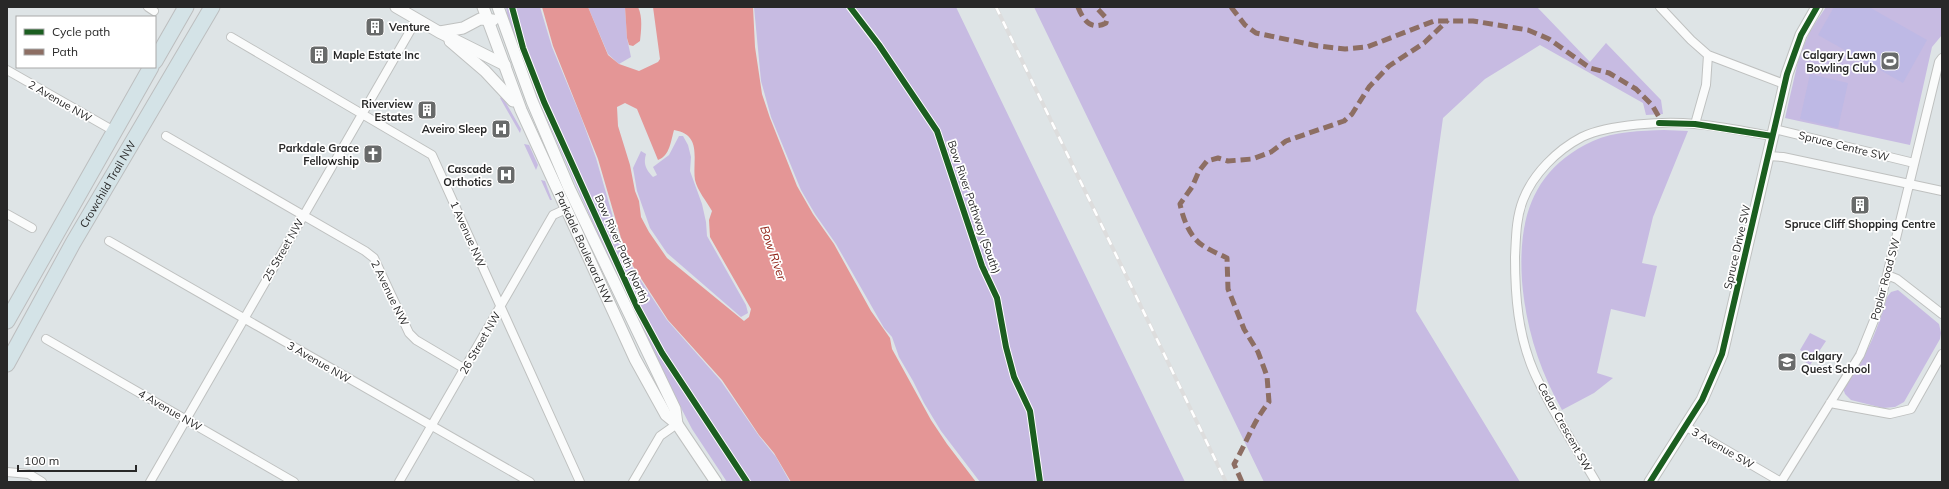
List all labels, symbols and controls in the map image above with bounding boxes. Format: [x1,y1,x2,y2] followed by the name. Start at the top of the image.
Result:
[16,16,156,68] legend
[364,16,386,38] building icon: Venture
[388,20,430,34] place label: Venture
[52,24,110,39] text: Cycle path
[52,44,78,59] text: Path
[308,44,330,66] building icon: Maple Estate Inc
[333,48,420,62] place label: Maple Estate Inc
[1802,48,1876,75] place label: Calgary Lawn Bowling Club
[1879,50,1901,72] sports icon: Calgary Lawn Bowling Club
[26,77,94,125] street label: 2 Avenue NW
[361,97,413,124] place label: Riverview Estates
[416,99,438,121] building icon: Riverview Estates
[490,118,512,140] hospital icon: Aveiro Sleep
[422,122,487,136] place label: Aveiro Sleep
[1797,128,1891,164] street label: Spruce Centre SW
[77,138,139,230] street label: Crowchild Trail NW
[945,138,1003,276] street label: Bow River Pathway (South)
[279,141,359,168] place label: Parkdale Grace Fellowship
[362,143,384,165] church icon: Parkdale Grace Fellowship
[443,162,492,189] place label: Cascade Orthotics
[495,164,517,186] hospital icon: Cascade Orthotics
[552,189,616,306] street label: Parkdale Boulevard NW
[592,192,652,306] street label: Bow River Path (North)
[1849,194,1871,216] building icon: Spruce Cliff Shopping Centre
[447,199,489,269] street label: 1 Avenue NW
[1720,203,1754,291] street label: Spruce Drive SW
[259,216,307,284] street label: 25 Street NW
[1785,217,1935,231] place label: Spruce Cliff Shopping Centre
[757,224,790,283] water label: Bow River
[1867,236,1903,322] street label: Poplar Road SW
[368,258,412,328] street label: 2 Avenue NW
[456,309,504,377] street label: 26 Street NW
[285,338,353,386] street label: 3 Avenue NW
[1801,349,1870,376] place label: Calgary Quest School
[1776,351,1798,373] school or university icon: Calgary Quest School
[1535,380,1595,474] street label: Cedar Crescent SW
[136,386,204,434] street label: 4 Avenue NW
[1689,425,1757,471] street label: 3 Avenue SW
[18,447,136,473] scale bar
[24,453,59,468] text: 100 m

